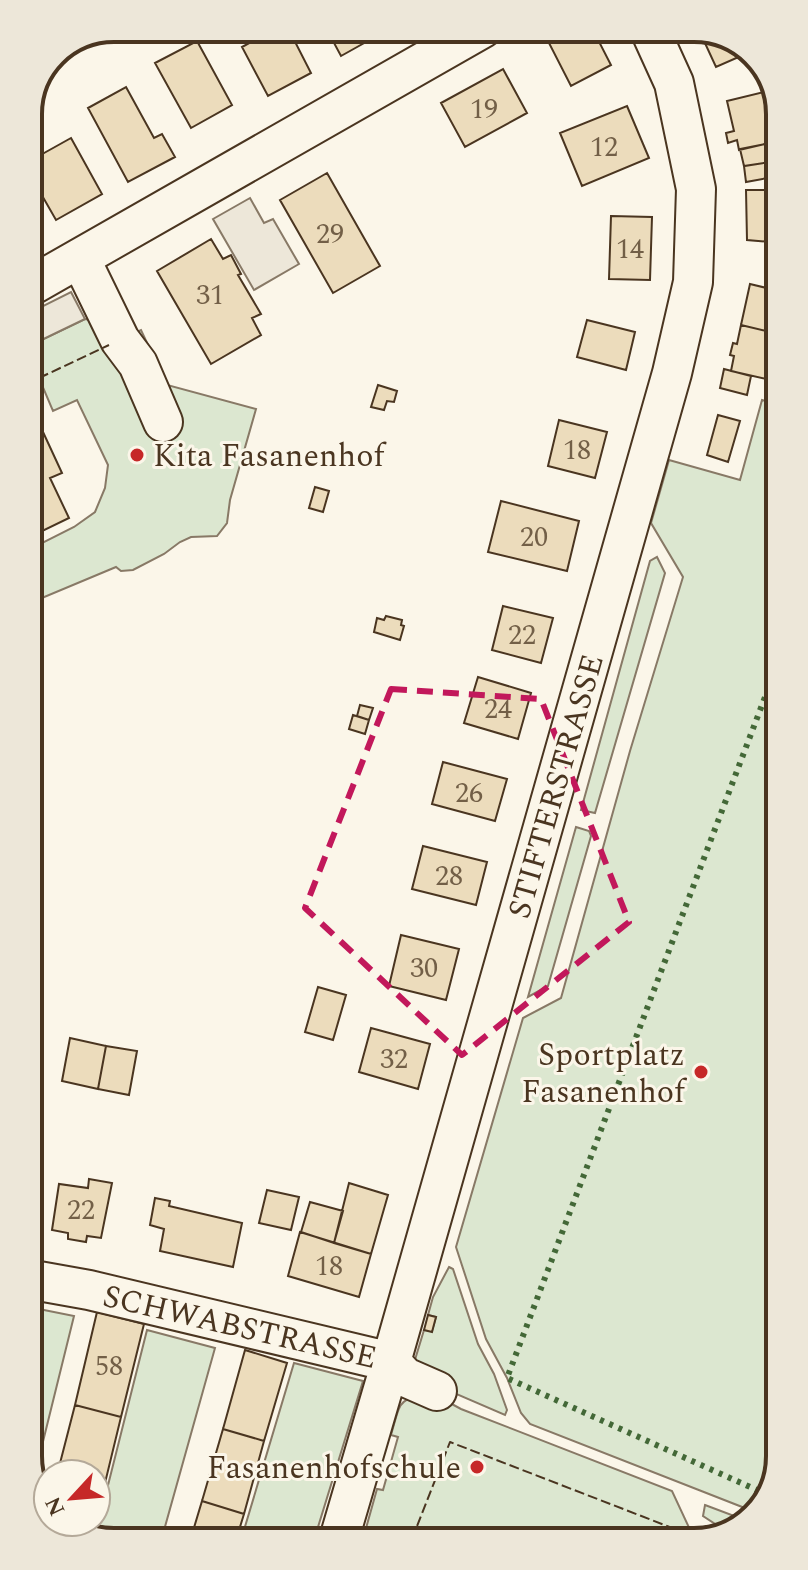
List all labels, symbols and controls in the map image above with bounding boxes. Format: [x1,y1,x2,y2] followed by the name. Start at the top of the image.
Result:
[470,88,498,131] house number: 19
[590,126,618,169] house number: 12
[316,213,344,256] house number: 29
[616,228,644,271] house number: 14
[196,274,224,317] house number: 31
[563,429,591,472] house number: 18
[153,432,387,481] place label: Kita Fasanenhof
[128,446,146,464] marker: Kita Fasanenhof
[520,516,548,559] house number: 20
[508,614,536,657] house number: 22
[495,649,618,924] street label: STIFTERSTRASSE
[484,688,512,731] house number: 24
[455,772,483,815] house number: 26
[435,855,463,898] house number: 28
[410,947,438,990] house number: 30
[521,1031,688,1117] place label: Sportplatz Fasanenhof
[380,1038,408,1081] house number: 32
[692,1063,710,1081] marker: Sportplatz Fasanenhof
[67,1189,95,1232] house number: 22
[315,1245,343,1288] house number: 18
[98,1272,382,1383] street label: SCHWABSTRASSE
[95,1345,123,1388] house number: 58
[207,1444,461,1493] place label: Fasanenhofschule
[32,1458,112,1538] north arrow
[468,1458,486,1476] marker: Fasanenhofschule
[37,1491,74,1521] text: N

